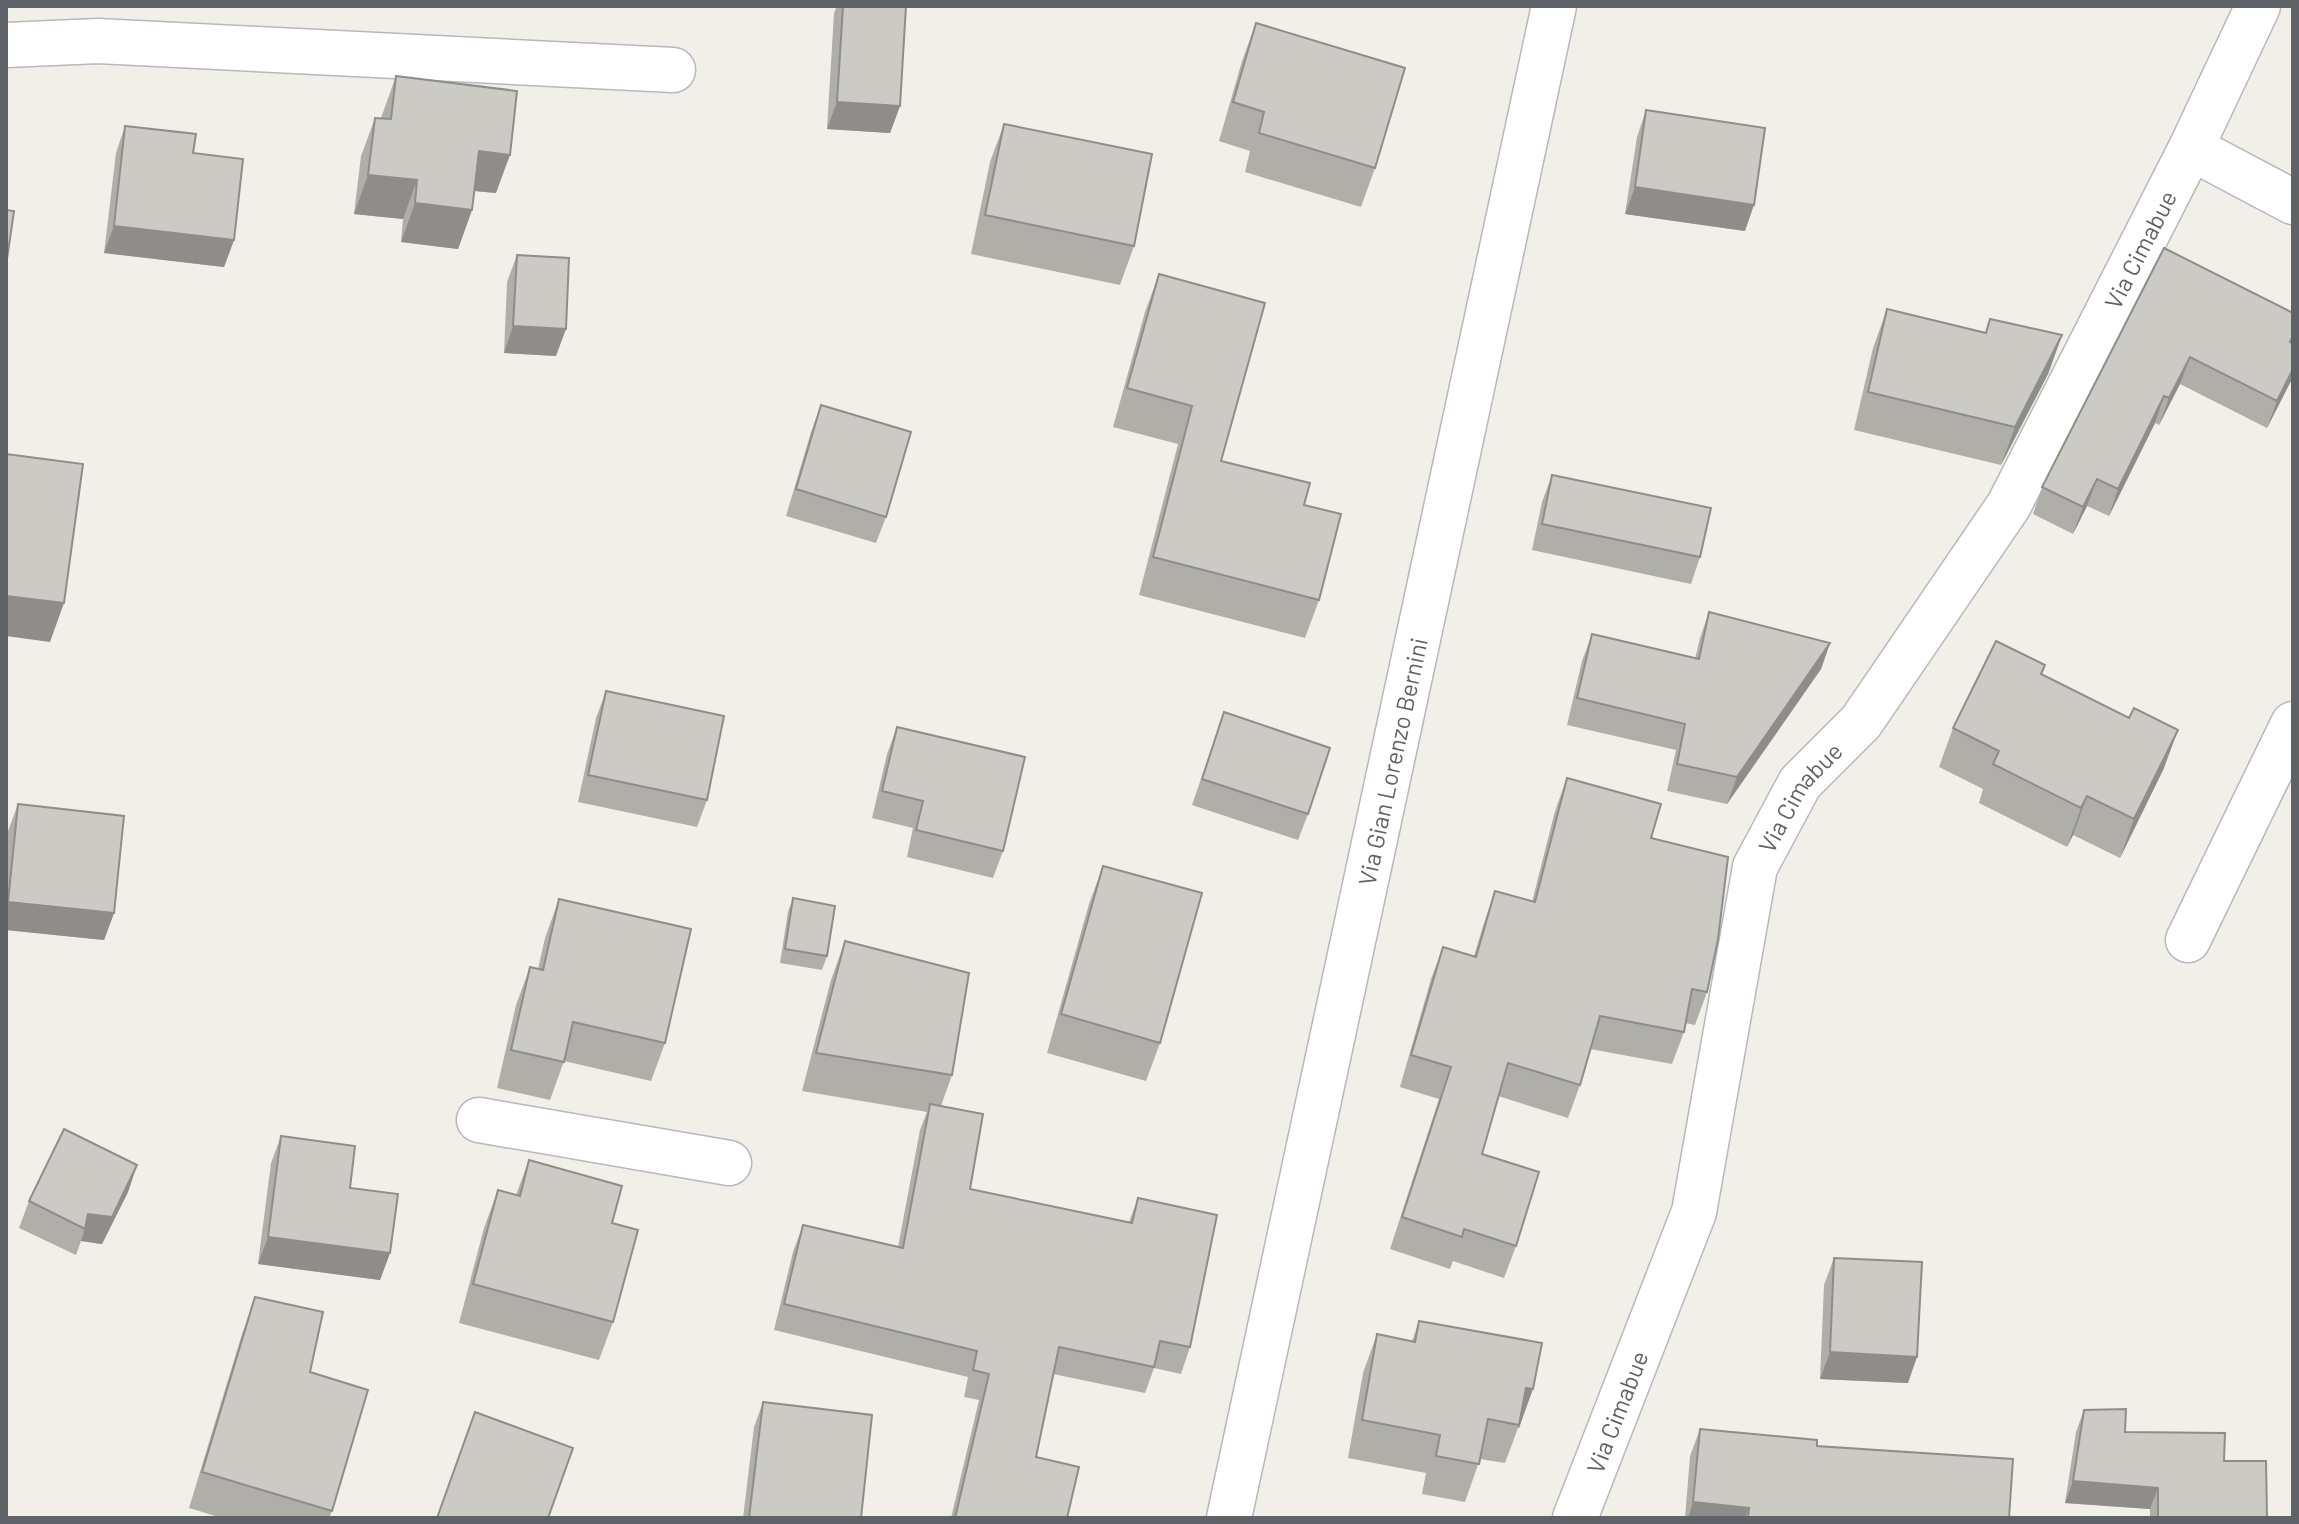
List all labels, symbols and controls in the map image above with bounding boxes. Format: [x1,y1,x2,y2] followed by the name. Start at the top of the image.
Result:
[2097,185,2182,313] street label: Via Cimabue
[1351,635,1432,888] street label: Via Gian Lorenzo Bernini
[1751,736,1847,857] street label: Via Cimabue
[1579,1346,1653,1477] street label: Via Cimabue

